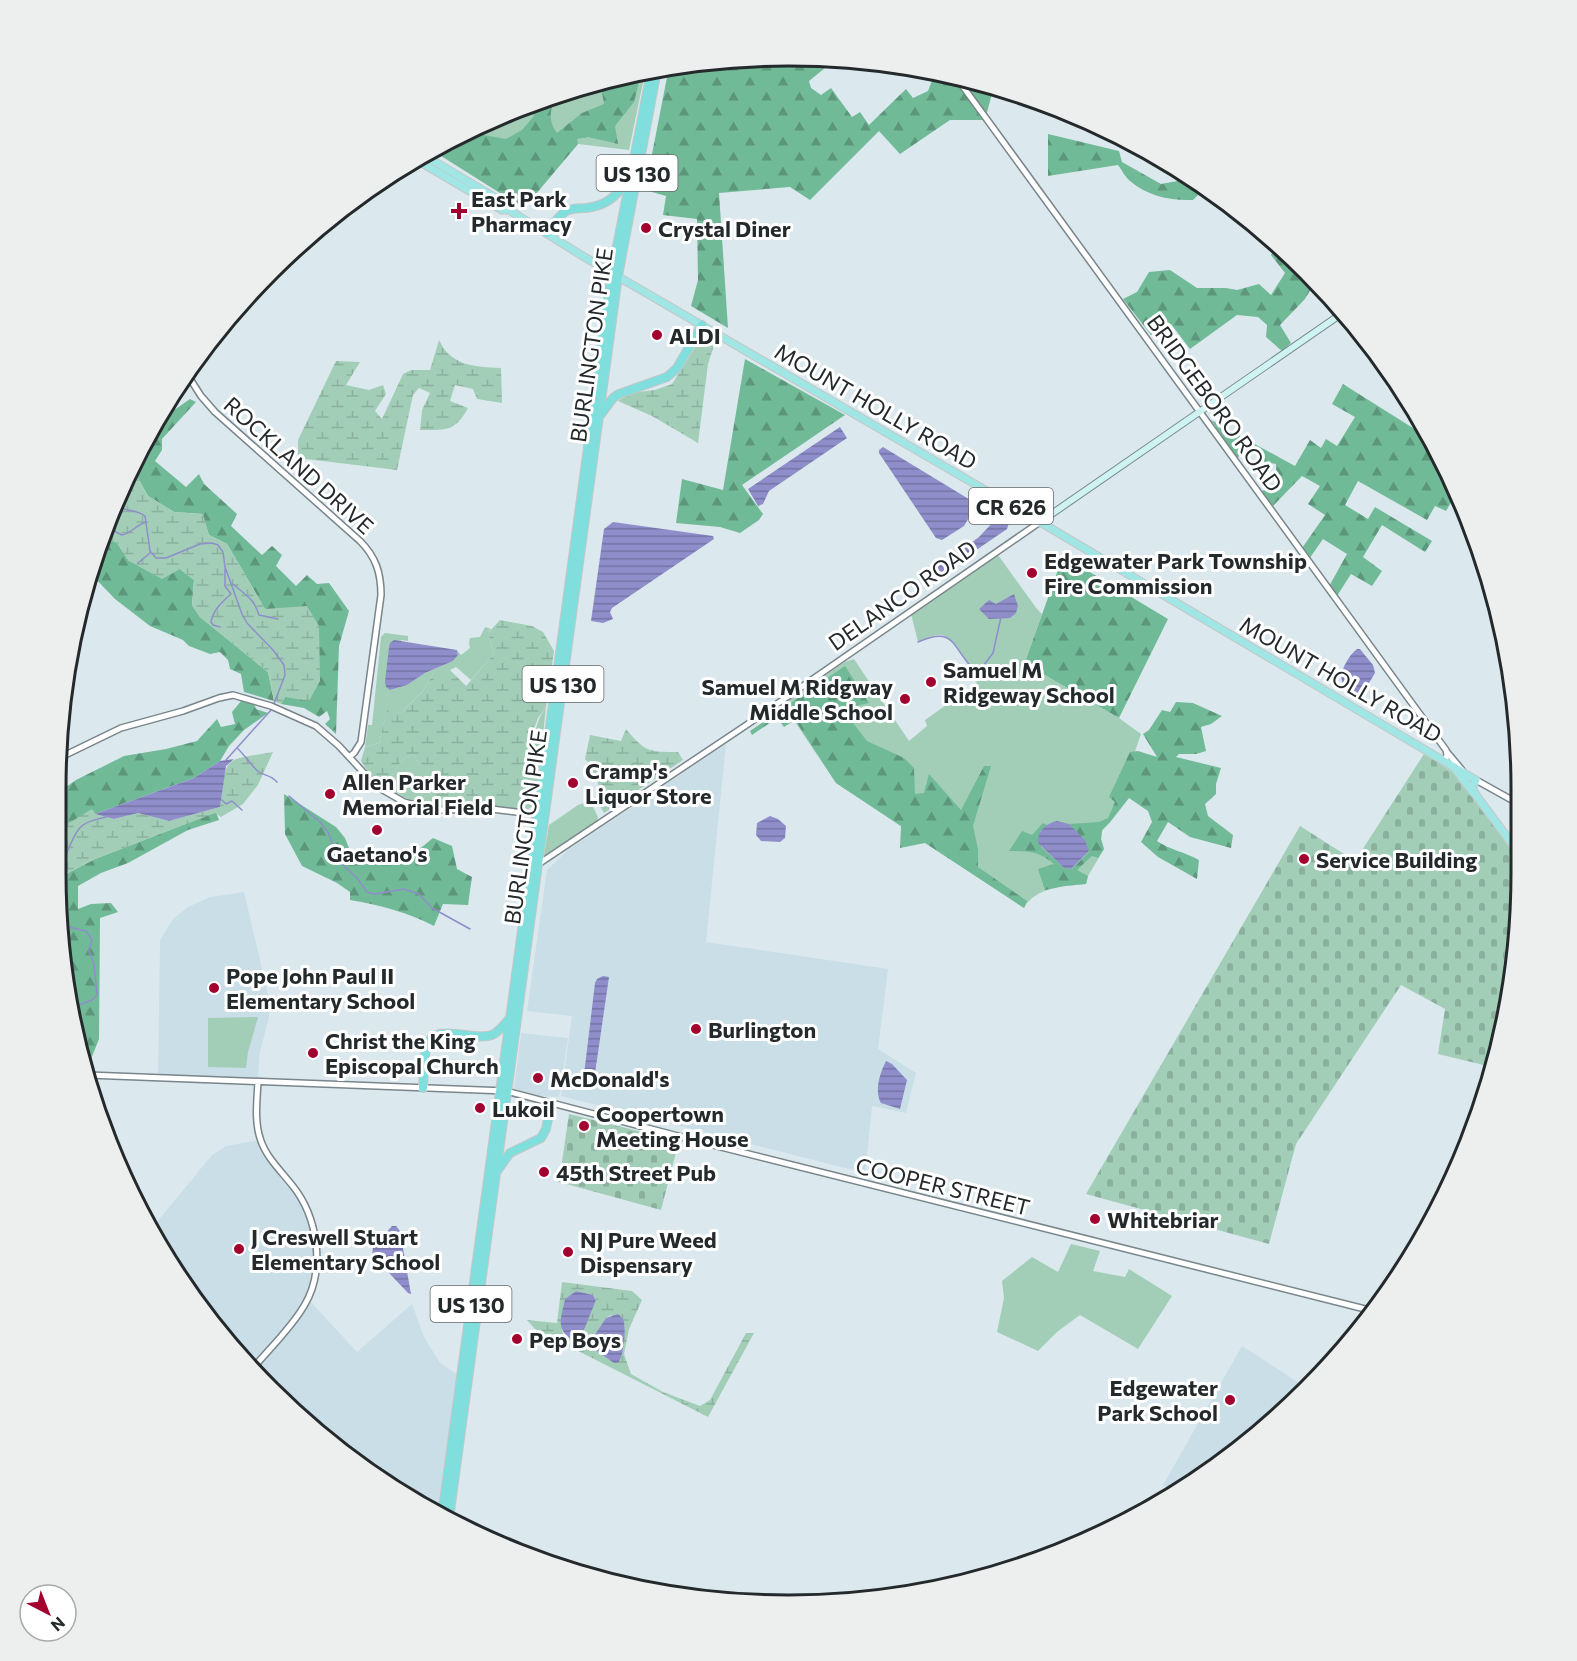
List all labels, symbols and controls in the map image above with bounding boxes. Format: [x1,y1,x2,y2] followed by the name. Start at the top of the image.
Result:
[596,155,678,191] road number: US 130
[471,185,572,237] place label: East Park Pharmacy
[452,204,466,218] marker: East Park Pharmacy
[658,215,791,242] place label: Crystal Diner
[639,221,653,235] marker: Crystal Diner
[564,246,618,444] street label: BURLINGTON PIKE
[1142,309,1288,497] street label: BRIDGEBORO ROAD
[669,322,721,349] place label: ALDI
[650,328,664,342] marker: ALDI
[770,337,982,475] street label: MOUNT HOLLY ROAD
[219,391,379,539] street label: ROCKLAND DRIVE
[969,488,1053,524] road number: CR 626
[823,534,981,656] street label: DELANCO ROAD
[1044,547,1307,599] place label: Edgewater Park Township Fire Commission
[1025,566,1039,580] marker: Edgewater Park Township Fire Commission
[1235,610,1447,748] street label: MOUNT HOLLY ROAD
[943,656,1115,708] place label: Samuel M Ridgeway School
[522,666,604,702] road number: US 130
[702,673,893,725] place label: Samuel M Ridgway Middle School
[924,675,938,689] marker: Samuel M Ridgeway School
[898,692,912,706] marker: Samuel M Ridgway Middle School
[498,728,552,926] street label: BURLINGTON PIKE
[585,757,712,809] place label: Cramp's Liquor Store
[342,768,493,820] place label: Allen Parker Memorial Field
[566,776,580,790] marker: Cramp's Liquor Store
[323,787,337,801] marker: Allen Parker Memorial Field
[370,823,384,837] marker: Gaetano's
[326,840,428,867] place label: Gaetano's
[1316,846,1477,873] place label: Service Building
[1297,852,1311,866] marker: Service Building
[226,962,415,1014] place label: Pope John Paul II Elementary School
[207,981,221,995] marker: Pope John Paul II Elementary School
[708,1016,816,1043] place label: Burlington
[689,1022,703,1036] marker: Burlington
[325,1027,499,1079] place label: Christ the King Episcopal Church
[306,1046,320,1060] marker: Christ the King Episcopal Church
[550,1065,669,1092] place label: McDonald's
[531,1071,545,1085] marker: McDonald's
[492,1095,555,1122] place label: Lukoil
[596,1100,749,1152] place label: Coopertown Meeting House
[473,1101,487,1115] marker: Lukoil
[577,1119,591,1133] marker: Coopertown Meeting House
[853,1151,1033,1221] street label: COOPER STREET
[556,1159,716,1186] place label: 45th Street Pub
[537,1165,551,1179] marker: 45th Street Pub
[1107,1206,1219,1233] place label: Whitebriar
[1088,1212,1102,1226] marker: Whitebriar
[251,1223,440,1275] place label: J Creswell Stuart Elementary School
[580,1226,717,1278] place label: NJ Pure Weed Dispensary
[232,1242,246,1256] marker: J Creswell Stuart Elementary School
[561,1245,575,1259] marker: NJ Pure Weed Dispensary
[430,1286,512,1322] road number: US 130
[529,1326,621,1353] place label: Pep Boys
[510,1332,524,1346] marker: Pep Boys
[1097,1374,1218,1426] place label: Edgewater Park School
[1223,1393,1237,1407] marker: Edgewater Park School
[18,1583,78,1643] north arrow
[48,1613,69,1636] text: N

